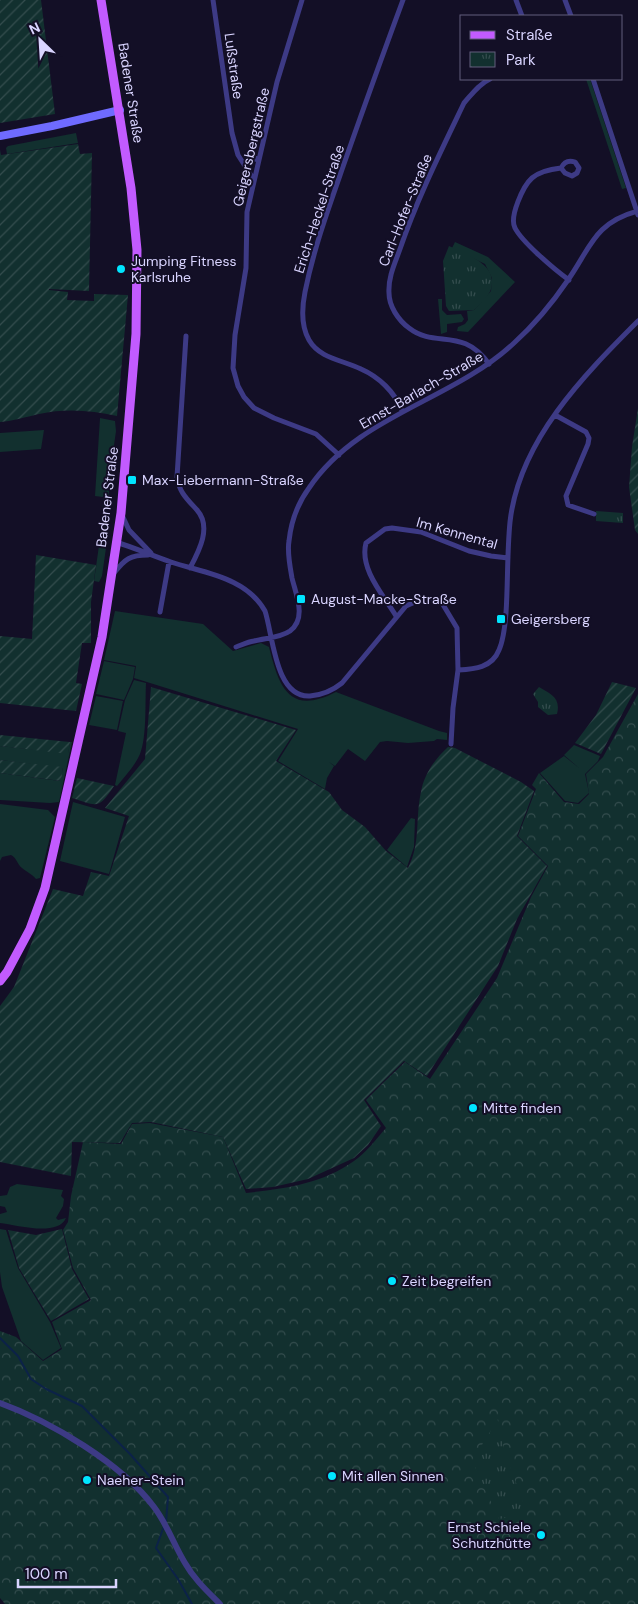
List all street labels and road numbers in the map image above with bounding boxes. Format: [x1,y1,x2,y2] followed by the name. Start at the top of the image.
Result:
[220,32,248,100] street label: Lußstraße
[114,42,148,144] street label: Badener Straße
[229,86,273,208] street label: Geigersbergstraße
[290,142,348,276] street label: Erich-Heckel-Straße
[374,151,436,269] street label: Carl-Hofer-Straße
[356,347,486,433] street label: Ernst-Barlach-Straße
[92,446,122,548] street label: Badener Straße
[414,513,500,553] street label: Im Kennental

